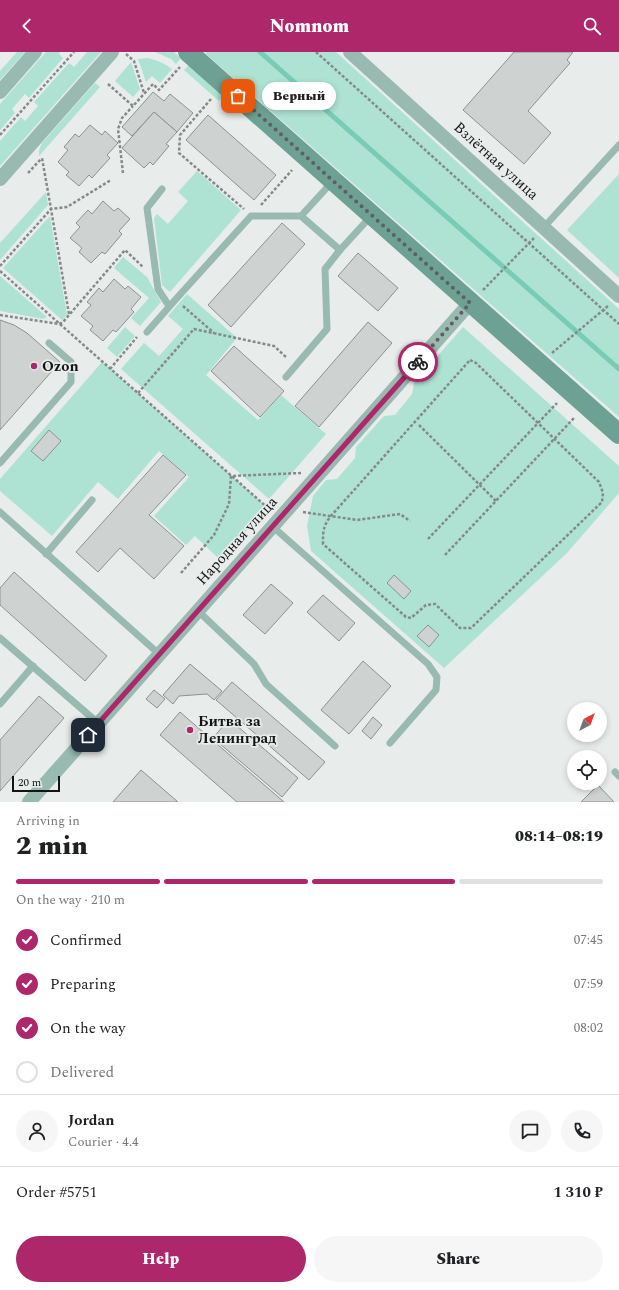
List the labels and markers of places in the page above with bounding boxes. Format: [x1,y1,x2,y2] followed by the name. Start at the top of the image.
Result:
[221,79,255,113] pin
[262,82,336,110] callout: Верный
[42,355,79,378] place label: Ozon
[29,361,39,371] marker: Ozon
[198,710,276,750] place label: Битва за Ленинград
[71,718,105,752] pin
[185,725,195,735] marker: Битва за Ленинград

